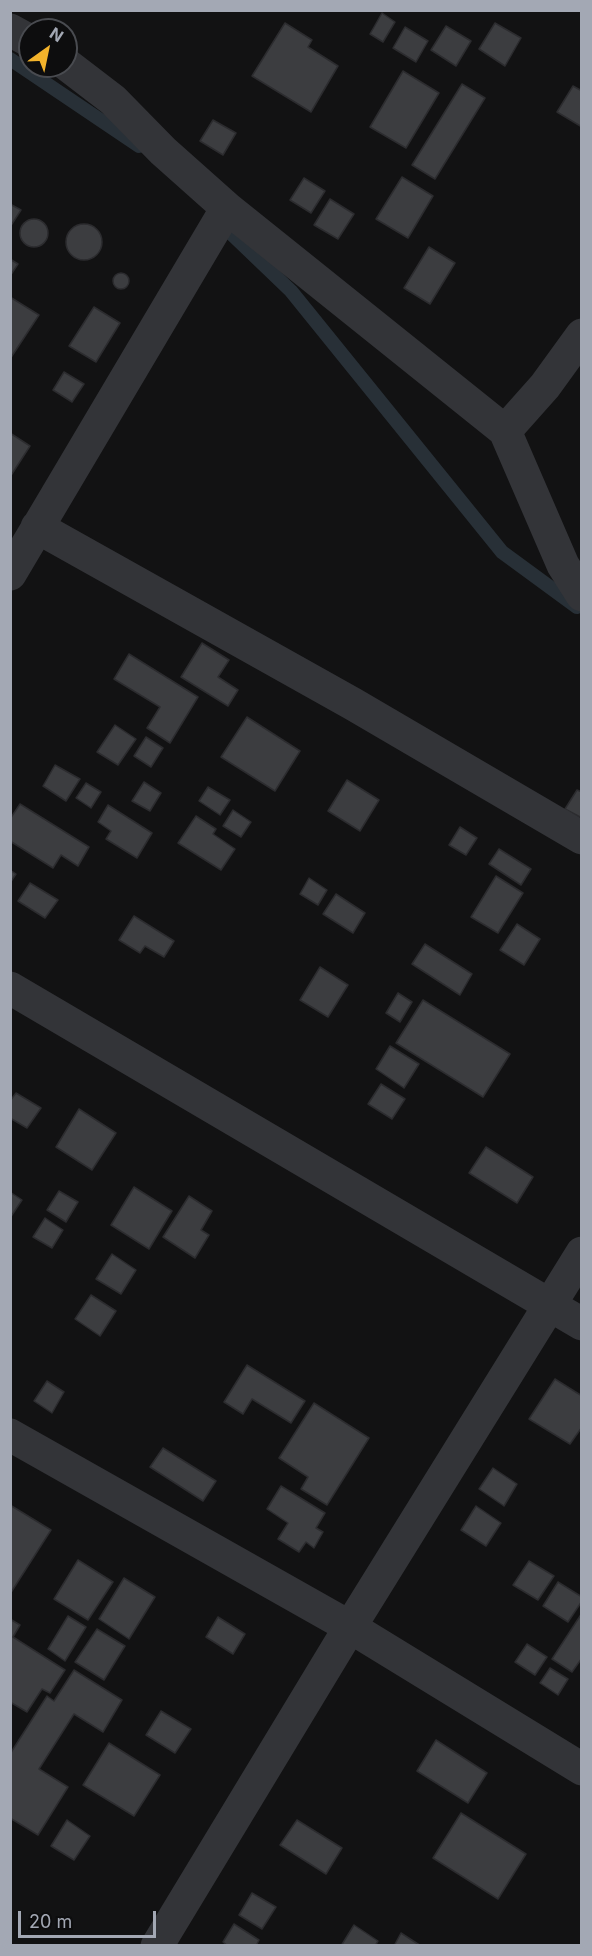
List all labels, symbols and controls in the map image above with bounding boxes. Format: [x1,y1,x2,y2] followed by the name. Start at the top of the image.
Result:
[18,18,78,78] north arrow
[46,23,67,46] text: N
[21,1899,159,1937] scale bar
[29,1911,72,1932] text: 20 m

